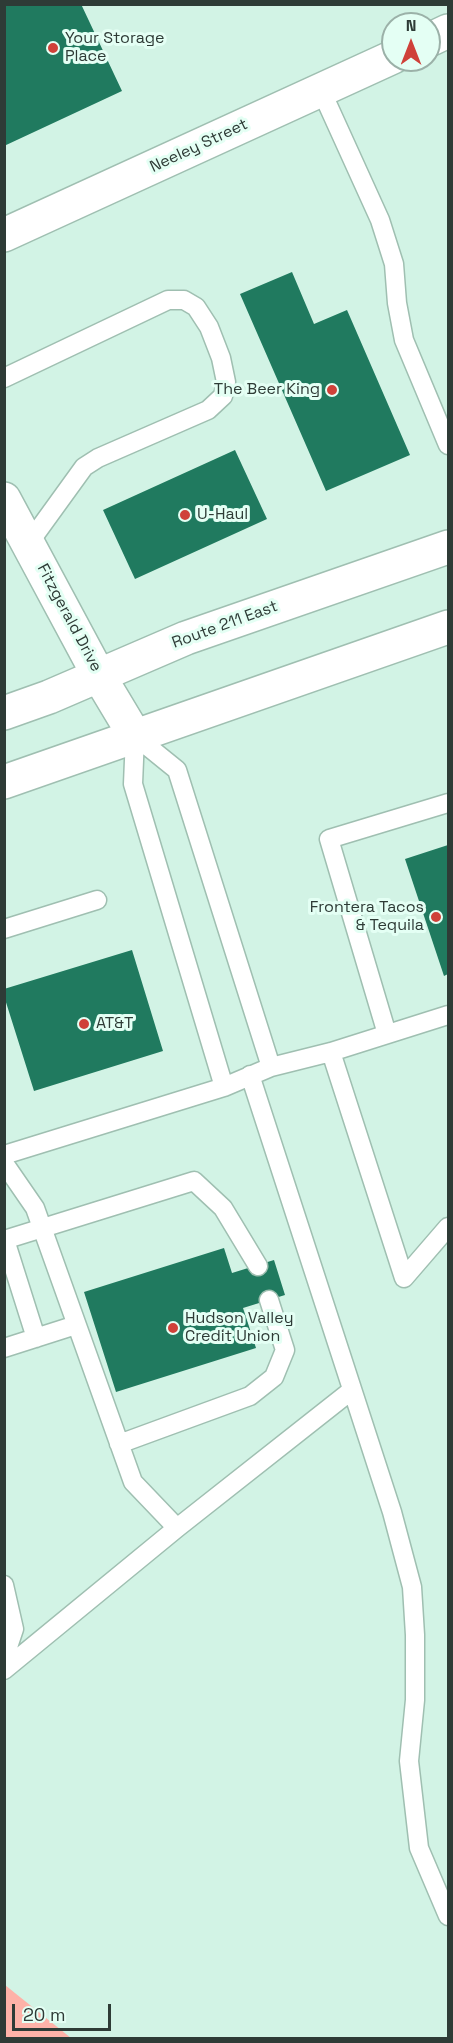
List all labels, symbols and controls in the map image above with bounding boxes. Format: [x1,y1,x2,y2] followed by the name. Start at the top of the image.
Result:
[381,12,441,72] north arrow
[406,15,416,36] text: N
[65,29,164,67] place label: Your Storage Place
[46,41,60,55] marker: Your Storage Place
[147,115,251,177] street label: Neeley Street
[214,380,320,400] place label: The Beer King
[325,383,339,397] marker: The Beer King
[197,505,248,525] place label: U-Haul
[178,508,192,522] marker: U-Haul
[33,561,105,675] street label: Fitzgerald Drive
[169,597,281,653] street label: Route 211 East
[310,898,424,936] place label: Frontera Tacos & Tequila
[429,910,443,924] marker: Frontera Tacos & Tequila
[96,1014,133,1034] place label: AT&T
[77,1017,91,1031] marker: AT&T
[185,1309,293,1347] place label: Hudson Valley Credit Union
[166,1321,180,1335] marker: Hudson Valley Credit Union
[15,1992,114,2030] scale bar
[23,2003,66,2026] text: 20 m

